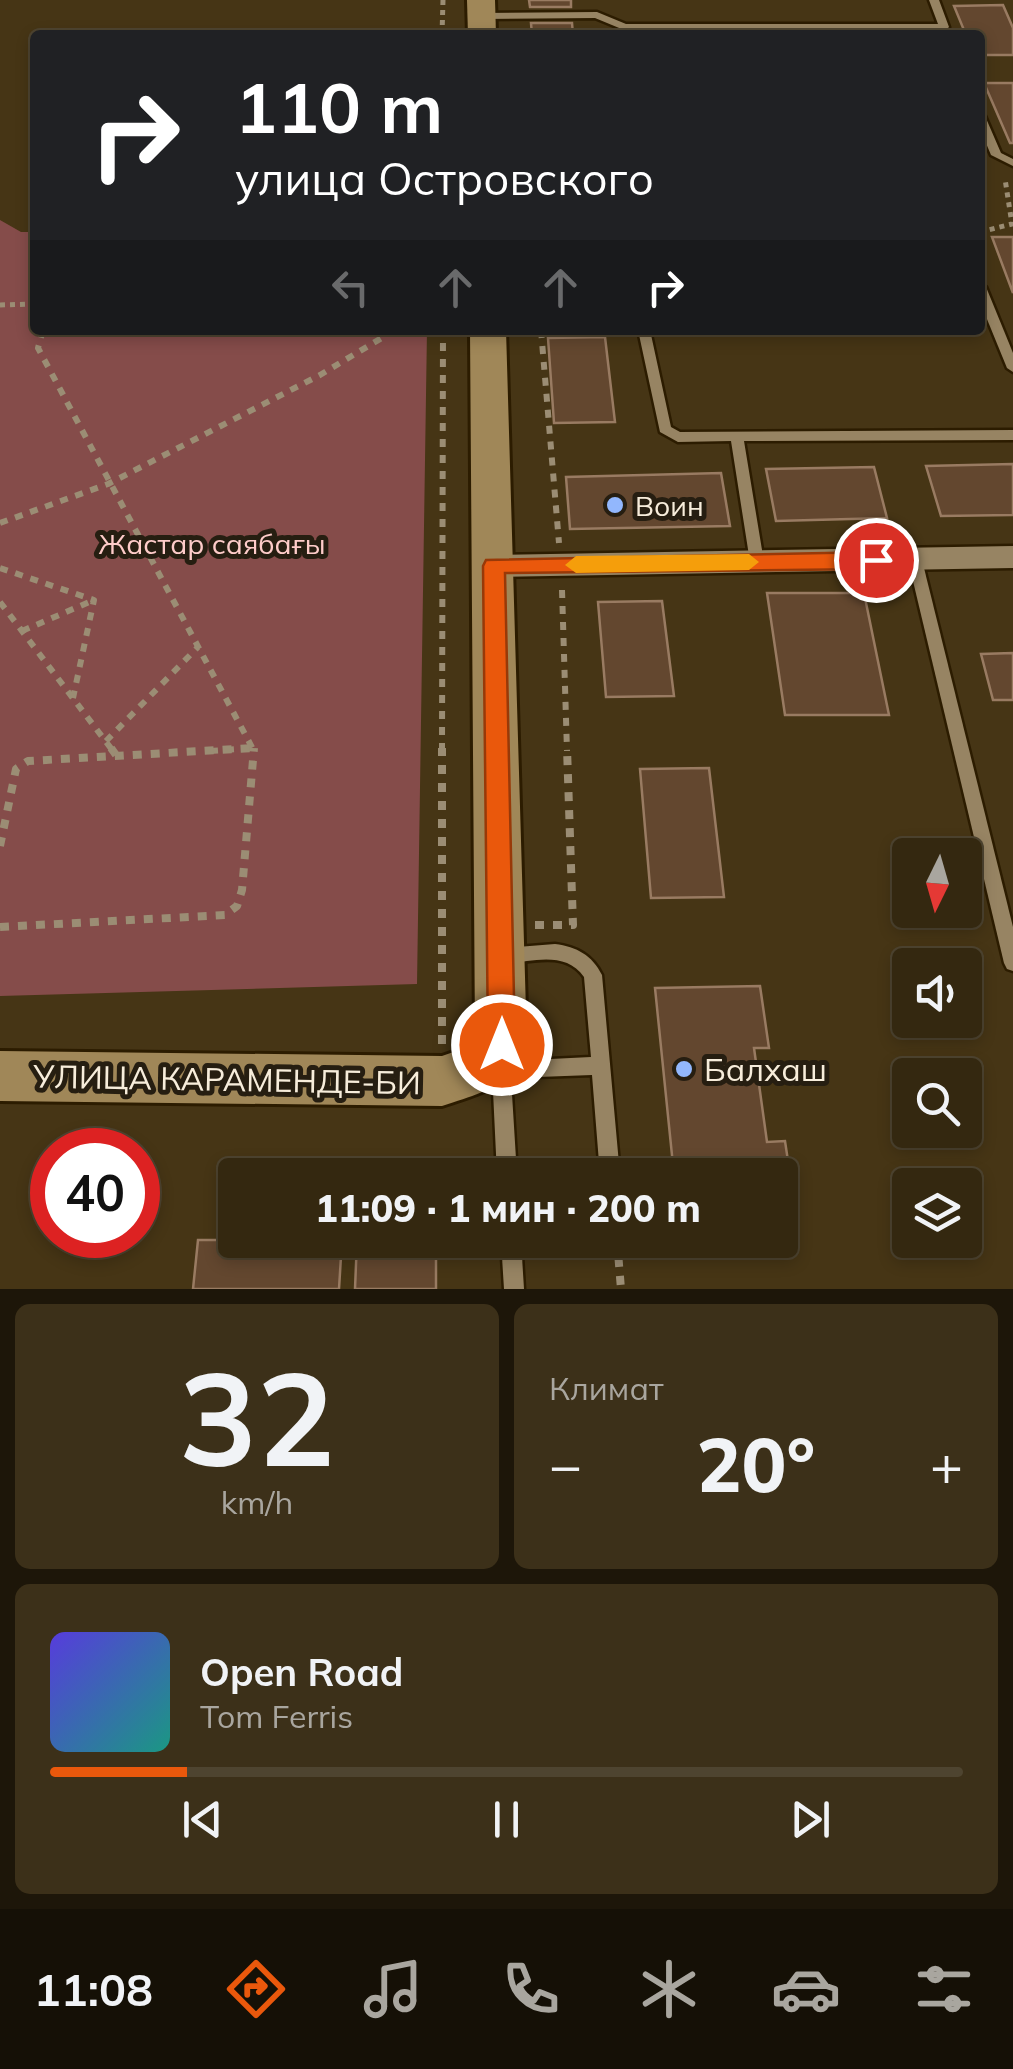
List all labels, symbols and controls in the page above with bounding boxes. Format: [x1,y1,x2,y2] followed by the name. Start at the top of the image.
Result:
[235,63,443,151] text: 110 m
[70,70,200,200] icon: right
[235,150,654,206] text: улица Островского
[323,260,378,315] icon: left
[428,260,483,315] icon: ahead
[533,260,588,315] icon: ahead
[638,260,693,315] icon: right
[635,488,704,523] place label: Воин
[604,494,626,516] marker: Воин
[834,518,919,603] pin
[98,526,326,561] park label: Жастар саябағы
[849,533,904,588] icon: arrive
[892,838,982,928] north arrow
[892,838,982,1258] map controls
[892,948,982,1038] button: sound
[450,993,554,1097] position arrow
[704,1049,827,1089] place label: Балхаш
[32,1056,421,1102] street label: УЛИЦА КАРАМЕНДЕ-БИ
[673,1058,695,1080] marker: Балхаш
[892,1058,982,1148] button: search
[30,1128,160,1258] speed limit sign: 40
[892,1168,982,1258] button: layers
[315,1184,701,1232] text: 11:09 · 1 мин · 200 m
[179,1335,335,1499] text: 32
[549,1368,663,1408] text: Климат
[697,1417,815,1511] text: 20°
[549,1430,582,1499] text: −
[930,1430,963,1499] text: +
[221,1482,293,1522] text: km/h
[200,1648,403,1696] text: Open Road
[200,1696,353,1736] text: Tom Ferris
[175,1792,230,1847] icon: previous
[479,1792,534,1847] icon: pause
[783,1792,838,1847] icon: next
[221,1954,291,2024] icon: directions
[358,1954,428,2024] icon: music
[496,1954,566,2024] icon: phone
[634,1954,704,2024] icon: climate
[771,1954,841,2024] icon: car
[909,1954,979,2024] icon: filters
[34,1961,153,2017] text: 11:08

